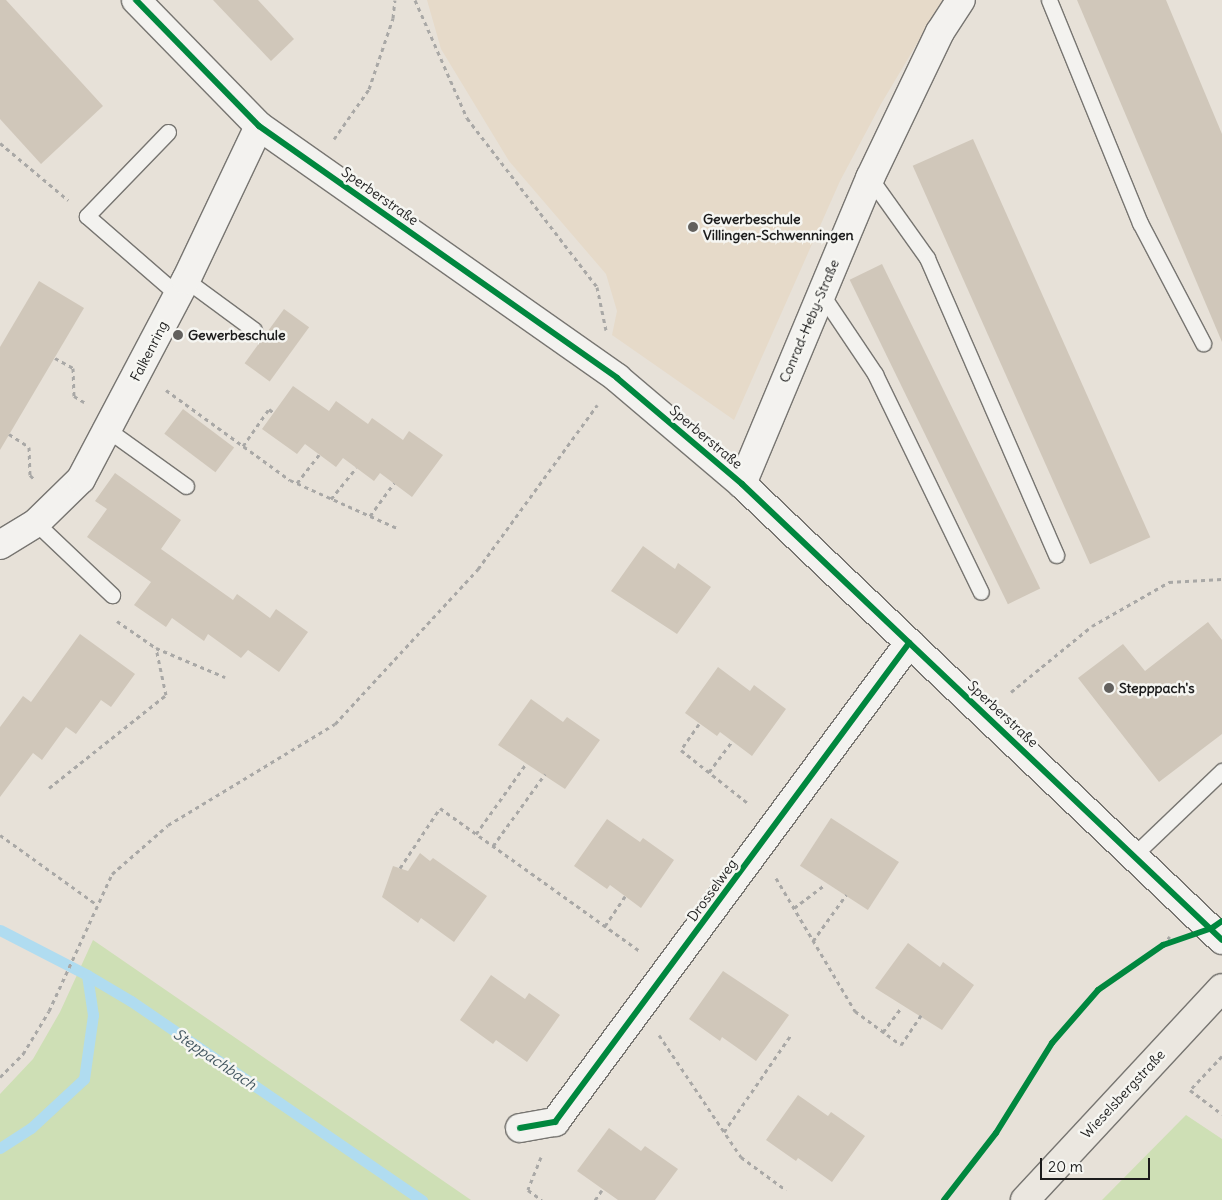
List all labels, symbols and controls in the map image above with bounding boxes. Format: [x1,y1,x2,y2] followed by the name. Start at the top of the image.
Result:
[338,163,422,229] street label: Sperberstraße
[703,211,854,243] place label: Gewerbeschule Villingen-Schwenningen
[687,221,699,233] marker: Gewerbeschule Villingen-Schwenningen
[775,257,843,385] street label: Conrad-Heby-Straße
[127,318,171,384] street label: Falkenring
[188,327,286,343] place label: Gewerbeschule
[172,329,184,341] marker: Gewerbeschule
[666,402,746,472] street label: Sperberstraße
[964,677,1042,751] street label: Sperberstraße
[1119,680,1195,696] place label: Stepppach's
[1103,682,1115,694] marker: Stepppach's
[684,855,740,925] street label: Drosselweg
[170,1025,260,1093] water label: Steppachbach
[1078,1046,1168,1142] street label: Wieselsbergstraße
[1042,1148,1152,1180] scale bar
[1048,1157,1083,1176] text: 20 m

